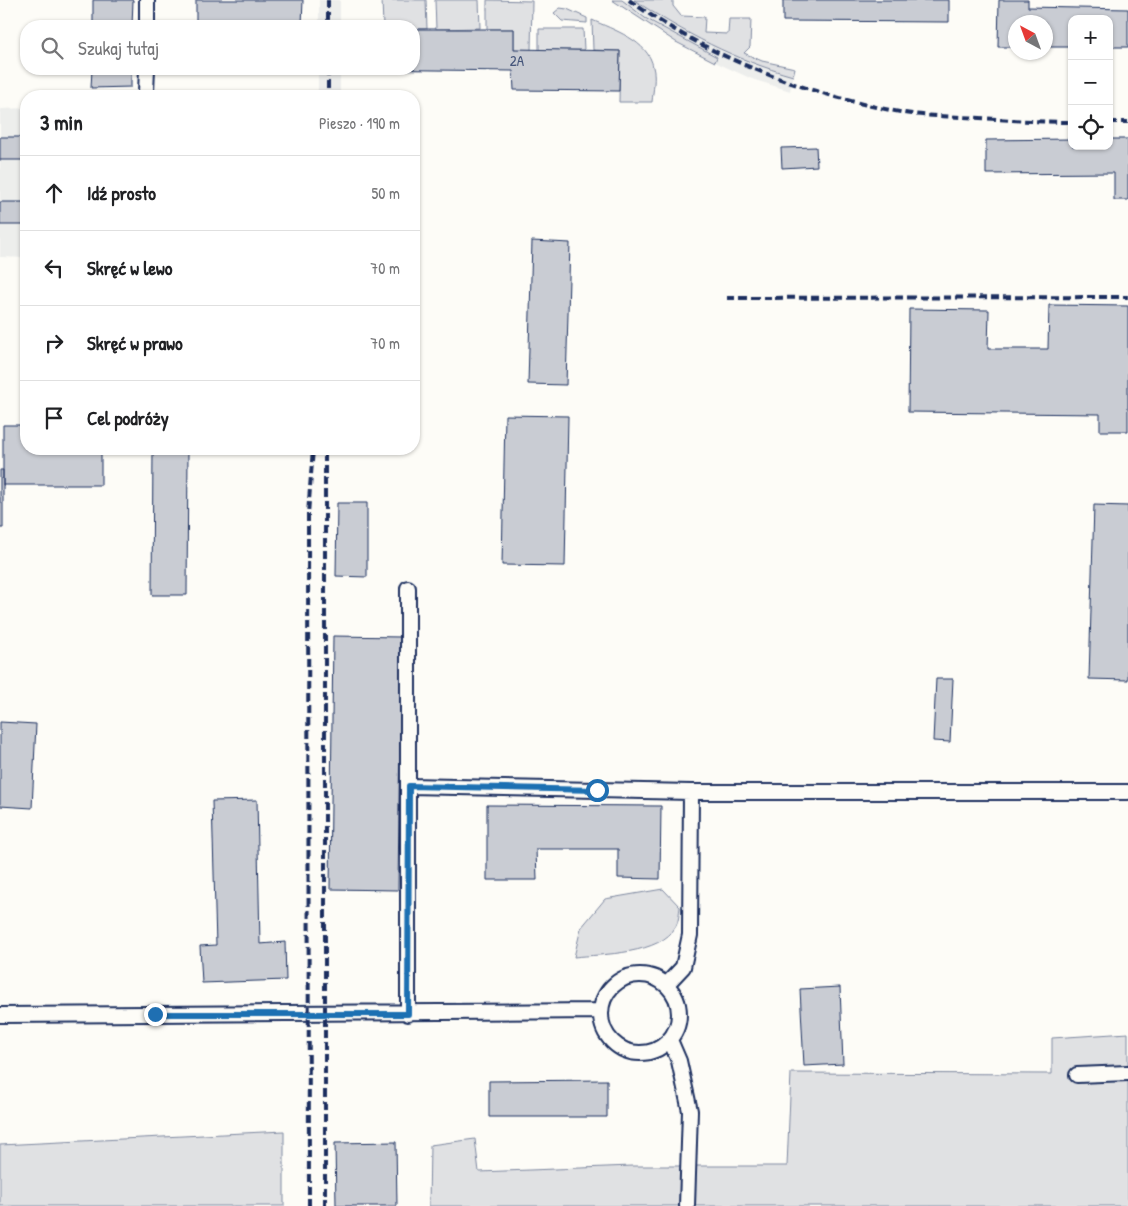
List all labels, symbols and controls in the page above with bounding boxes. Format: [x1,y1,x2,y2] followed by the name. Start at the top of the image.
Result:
[1008,15,1053,60] north arrow
[1068,15,1113,150] map controls
[1068,15,1113,60] button: +
[20,20,420,75] search box
[38,34,66,62] icon: search
[78,35,159,61] text: Szukaj tutaj
[510,50,525,71] house number: 2A
[1068,60,1113,105] button: −
[1068,105,1113,150] button: locate
[40,108,83,137] text: 3 min
[319,112,400,134] text: Pieszo · 190 m
[40,179,68,207] icon: ahead
[87,180,156,206] text: Idź prosto
[372,182,400,204] text: 50 m
[40,254,68,282] icon: left
[87,255,172,281] text: Skręć w lewo
[370,257,400,279] text: 70 m
[40,329,68,357] icon: right
[87,330,183,356] text: Skręć w prawo
[370,332,400,354] text: 70 m
[40,404,68,432] icon: arrive
[87,405,169,431] text: Cel podróży
[586,779,609,802] route start
[144,1003,167,1026] route end

